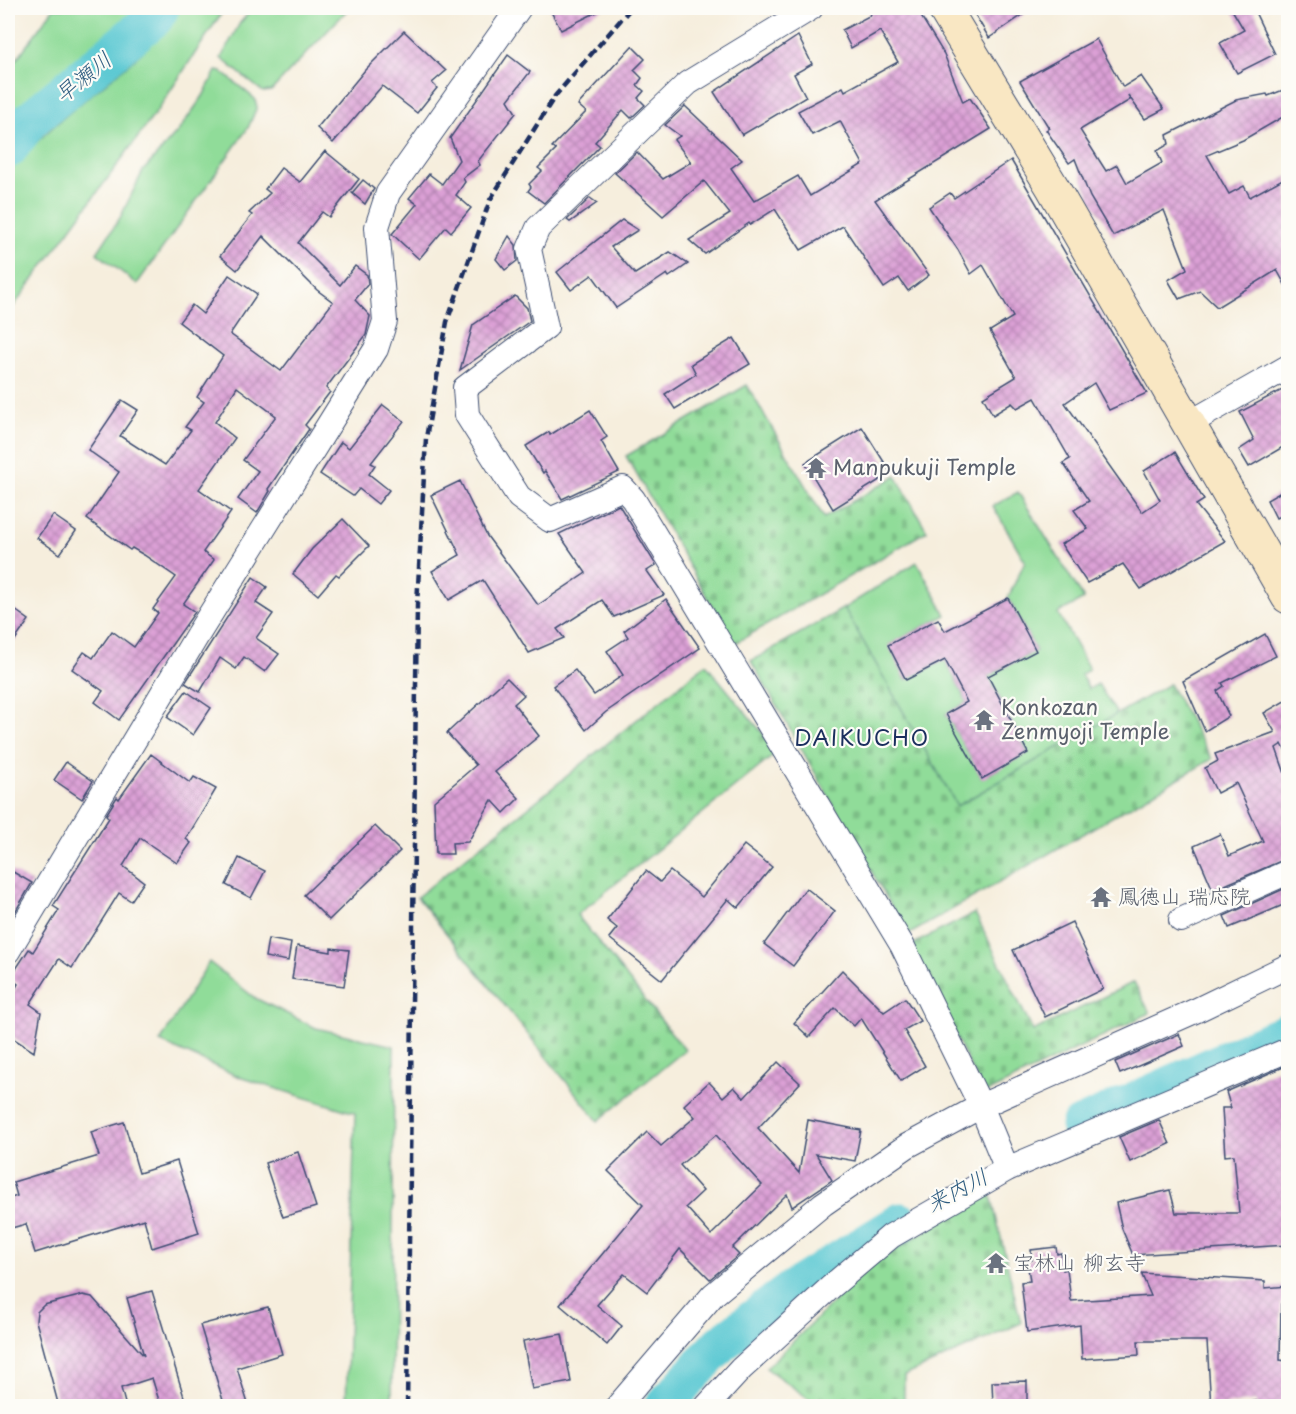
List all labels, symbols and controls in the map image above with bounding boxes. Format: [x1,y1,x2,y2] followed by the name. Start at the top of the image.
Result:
[46,42,118,109] water label: 早瀬川
[833,450,1016,482] place label: Manpukuji Temple
[804,456,828,480] temple icon: Manpukuji Temple
[1001,690,1170,746] place label: Konkozan Zenmyoji Temple
[972,708,996,732] temple icon: Konkozan Zenmyoji Temple
[794,720,930,753] district label: DAIKUCHO
[1118,879,1251,911] place label: 鳳徳山 瑞応院
[1089,885,1113,909] temple icon: 鳳徳山 瑞応院
[919,1159,993,1219] water label: 来内川
[1013,1245,1146,1277] place label: 宝林山 柳玄寺
[984,1251,1008,1275] temple icon: 宝林山 柳玄寺

